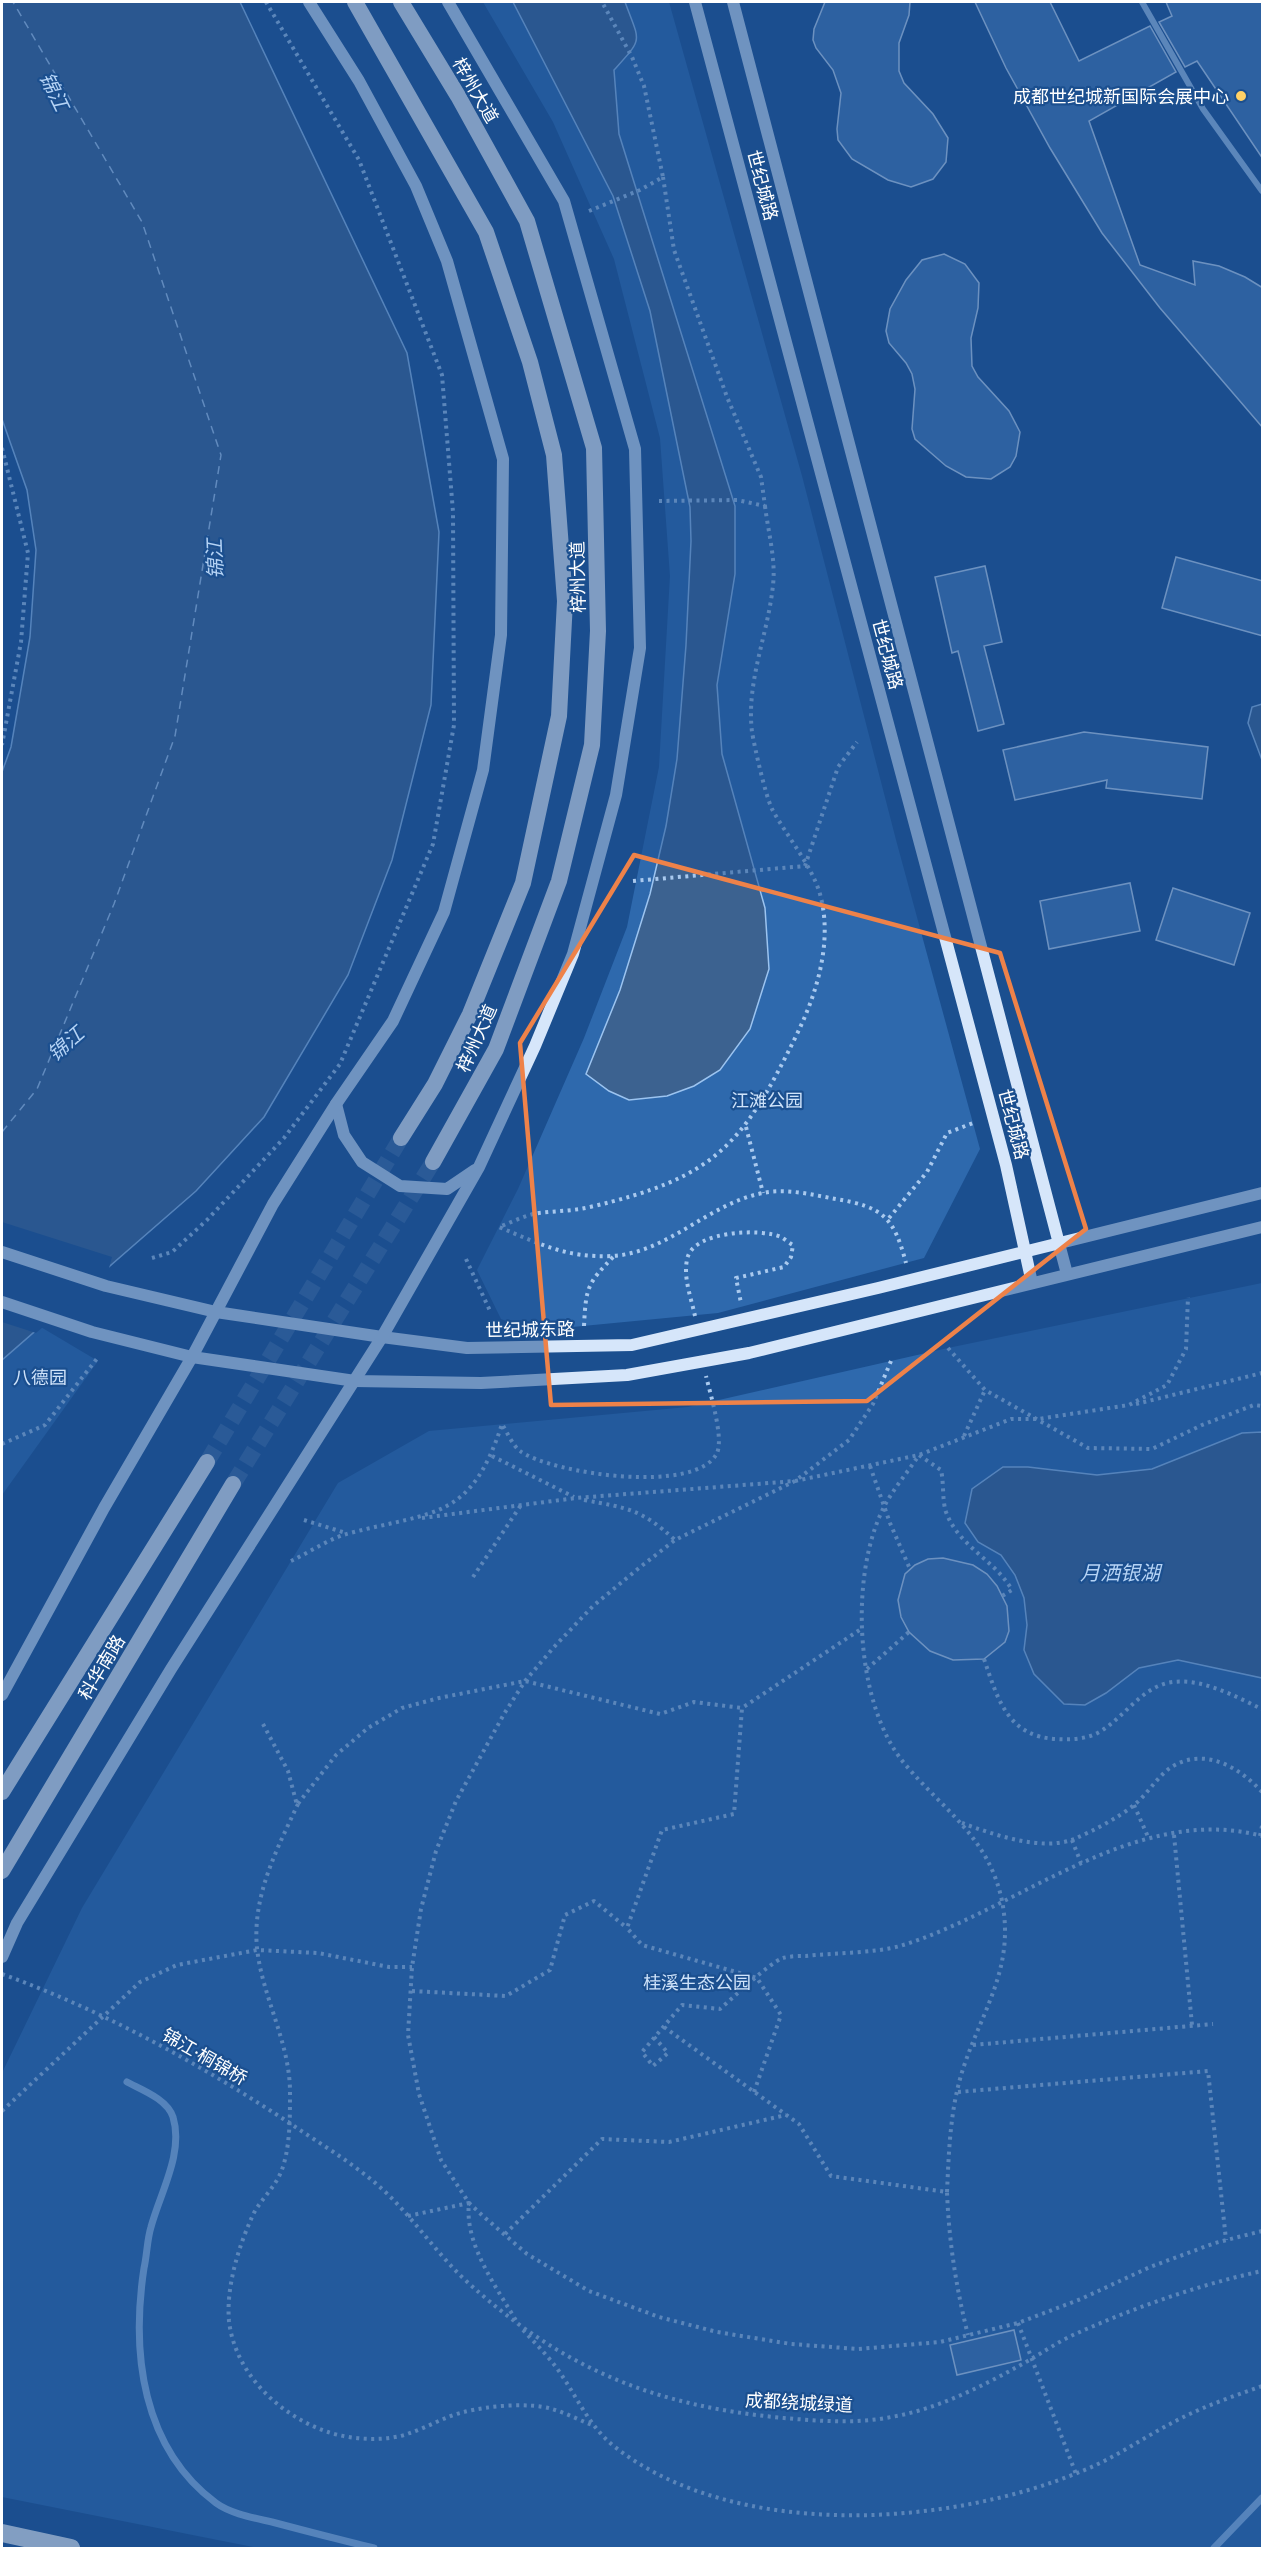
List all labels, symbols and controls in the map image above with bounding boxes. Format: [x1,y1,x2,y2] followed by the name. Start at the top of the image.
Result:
[448,53,504,127] street label: 梓州大道
[35,68,75,116] water label: 锦江
[1013,85,1229,107] place label: 成都世纪城新国际会展中心
[1234,89,1248,103] marker: 成都世纪城新国际会展中心
[743,147,783,223] street label: 世纪城路
[201,537,227,579] water label: 锦江
[565,541,589,613] street label: 梓州大道
[868,616,908,692] street label: 世纪城路
[451,1001,501,1075] street label: 梓州大道
[42,1020,89,1065] water label: 锦江
[994,1086,1034,1162] street label: 世纪城路
[731,1089,803,1111] park label: 江滩公园
[485,1317,575,1341] street label: 世纪城东路
[13,1366,67,1388] park label: 八德园
[1080,1560,1163,1584] water label: 月洒银湖
[73,1630,129,1704] street label: 科华南路
[643,1971,751,1993] park label: 桂溪生态公园
[159,2023,251,2089] street label: 锦江·桐锦桥
[744,2388,854,2416] street label: 成都绕城绿道

